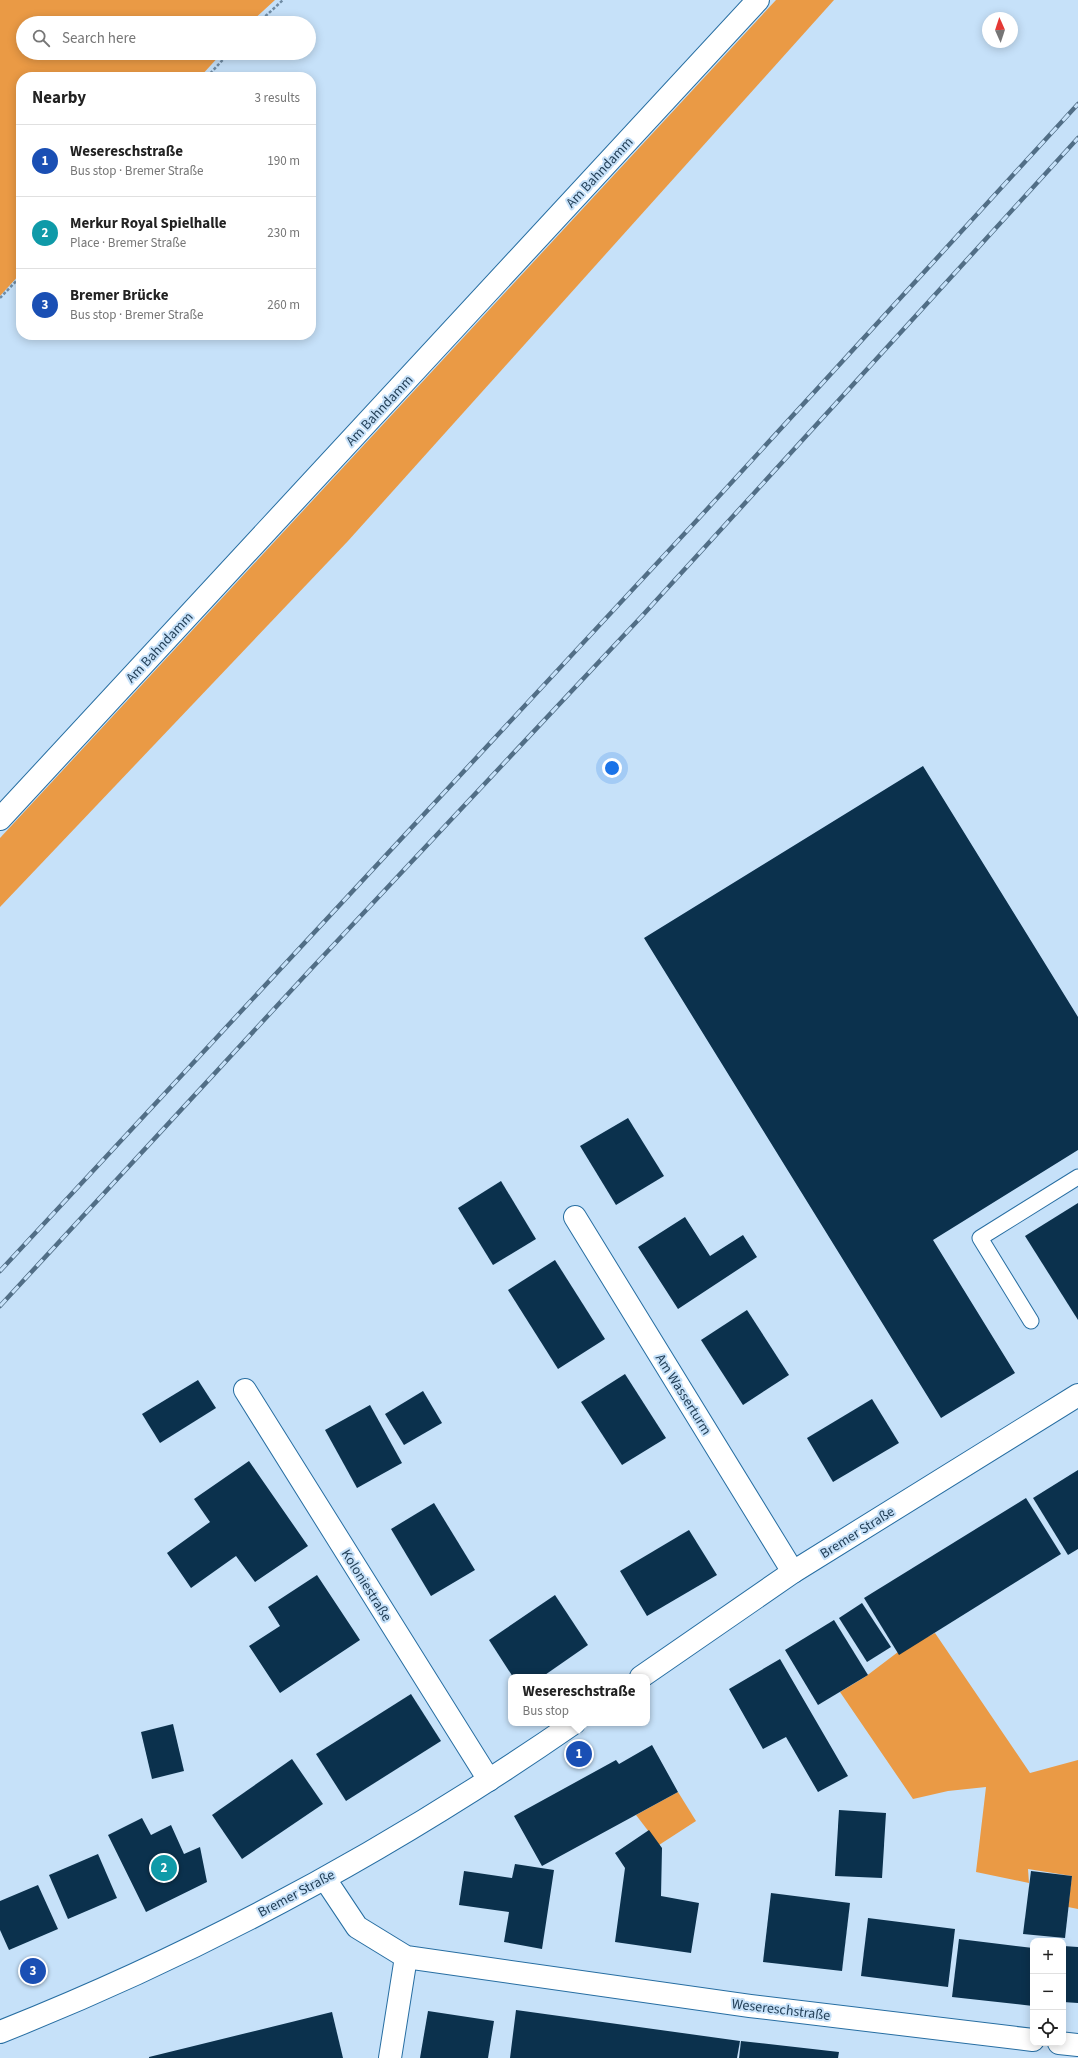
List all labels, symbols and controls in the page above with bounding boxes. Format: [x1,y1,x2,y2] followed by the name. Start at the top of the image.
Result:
[982,12,1018,48] north arrow
[16,16,316,60] search box
[30,27,52,49] icon: search
[62,28,136,49] text: Search here
[32,86,86,110] text: Nearby
[255,89,300,107] text: 3 results
[562,133,638,213] street label: Am Bahndamm
[70,141,183,162] text: Wesereschstraße
[42,152,48,170] text: 1
[267,152,300,170] text: 190 m
[70,162,203,180] text: Bus stop · Bremer Straße
[70,213,227,234] text: Merkur Royal Spielhalle
[42,224,48,242] text: 2
[267,224,300,242] text: 230 m
[70,234,186,252] text: Place · Bremer Straße
[70,285,168,306] text: Bremer Brücke
[42,296,48,314] text: 3
[267,296,300,314] text: 260 m
[70,306,203,324] text: Bus stop · Bremer Straße
[342,371,418,451] street label: Am Bahndamm
[122,608,198,688] street label: Am Bahndamm
[602,758,622,778] your location
[650,1350,716,1439] street label: Am Wasserturm
[816,1502,899,1564] street label: Bremer Straße
[336,1546,396,1626] street label: Koloniestraße
[508,1674,650,1726] popup
[523,1681,636,1702] text: Wesereschstraße
[523,1702,569,1720] text: Bus stop
[566,1739,592,1769] pin: 1
[151,1853,177,1883] pin: 2
[254,1865,339,1923] street label: Bremer Straße
[1030,1938,1066,2046] map controls
[1030,1938,1066,1974] button: +
[20,1956,46,1986] pin: 3
[1030,1974,1066,2010] button: −
[730,1994,831,2026] street label: Wesereschstraße
[1030,2010,1066,2046] button: locate

